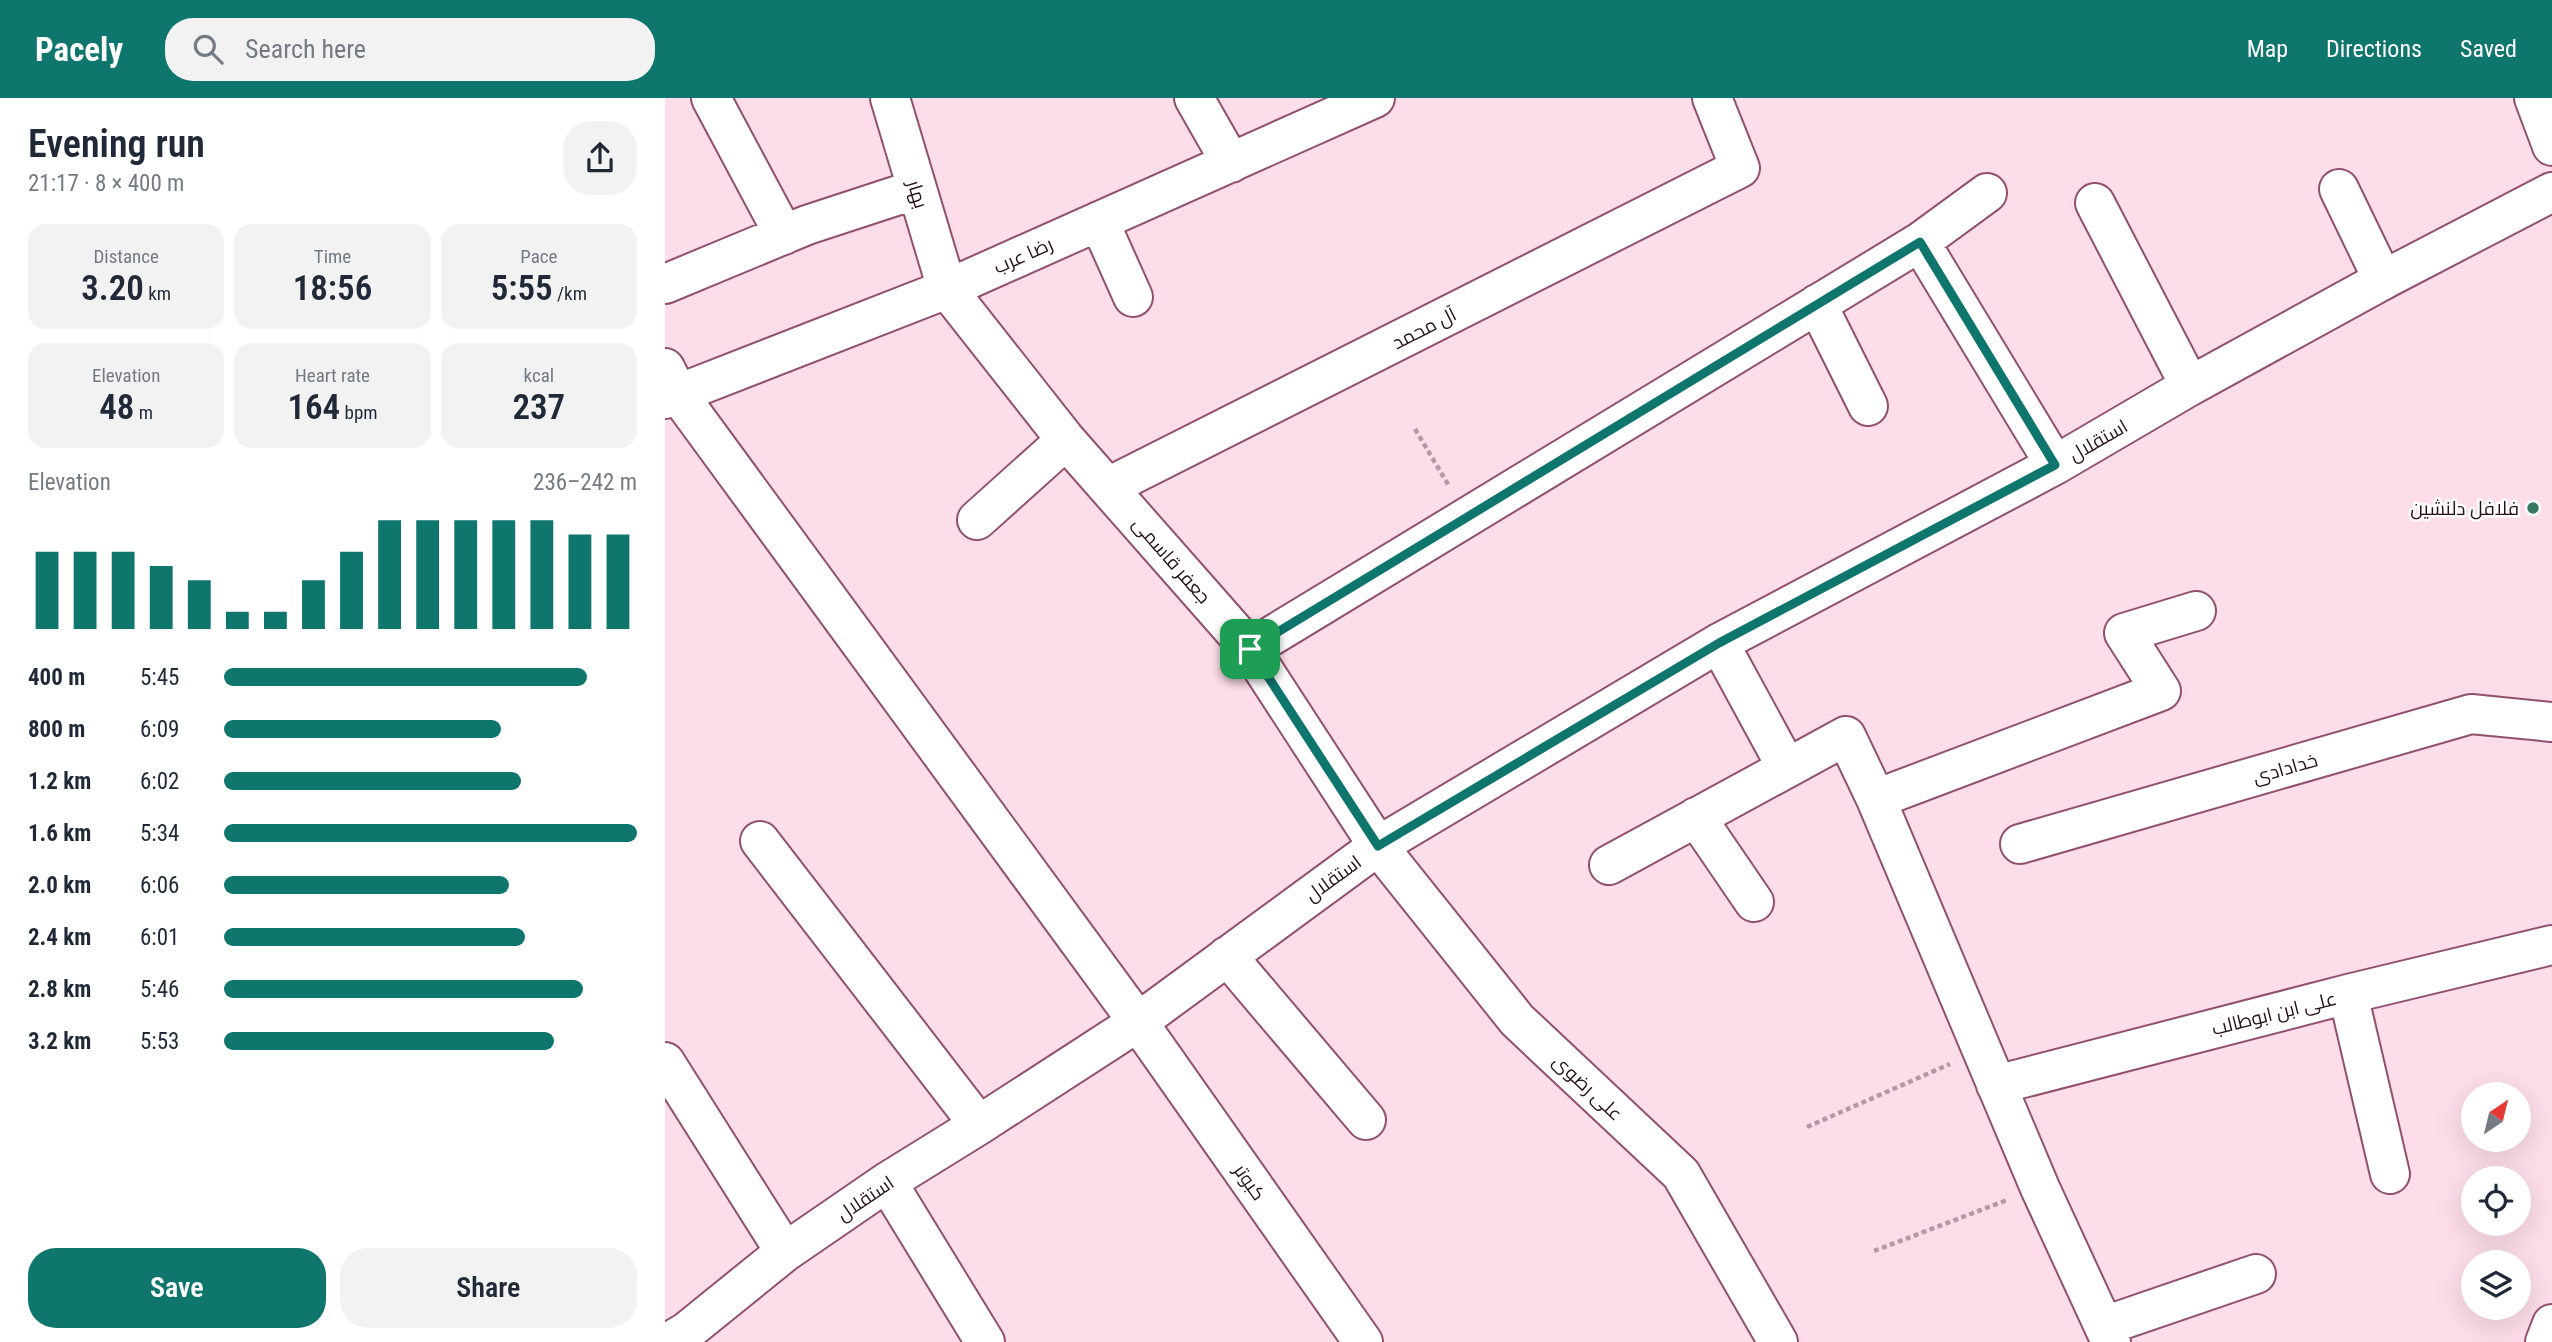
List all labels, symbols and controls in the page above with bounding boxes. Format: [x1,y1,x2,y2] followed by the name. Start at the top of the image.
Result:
[165,18,655,81] search box
[35,30,123,69] text: Pacely
[189,30,227,68] icon: search
[245,34,366,64] text: Search here
[2247,35,2288,63] text: Map
[2326,35,2422,63] text: Directions
[2460,35,2517,63] text: Saved
[563,121,637,195] button: share
[28,122,205,166] text: Evening run
[28,170,184,197] text: 21:17 · 8 × 400 m
[902,176,933,211] street label: بهار
[990,232,1056,279] street label: رضا عرب
[93,245,159,268] text: Distance
[314,245,351,268] text: Time
[520,245,557,268] text: Pace
[81,268,144,309] text: 3.20
[293,268,372,309] text: 18:56
[491,268,553,309] text: 5:55
[144,282,171,305] text: km
[553,282,587,305] text: /km
[1388,303,1460,354] street label: آل محمد
[92,364,160,387] text: Elevation
[295,364,370,387] text: Heart rate
[524,364,554,387] text: kcal
[99,387,134,428] text: 48
[287,387,340,428] text: 164
[512,387,565,428] text: 237
[134,401,153,424] text: m
[340,401,378,424] text: bpm
[2065,414,2132,466] street label: استقلال
[28,469,111,496] text: Elevation
[533,469,637,496] text: 236–242 m
[2410,497,2519,520] place label: فلافل دلنشین
[2525,500,2541,516] marker: فلافل دلنشین
[1128,512,1216,608] street label: جعفر قاسمی
[1220,619,1280,679] pin
[1231,630,1269,668] icon: arrive
[28,664,85,691] text: 400 m
[140,664,179,691] text: 5:45
[28,716,85,743] text: 800 m
[140,716,179,743] text: 6:09
[2250,748,2320,789] street label: خدادادی
[28,768,91,795] text: 1.2 km
[140,768,179,795] text: 6:02
[28,820,91,847] text: 1.6 km
[140,820,179,847] text: 5:34
[1301,850,1366,907] street label: استقلال
[28,872,91,899] text: 2.0 km
[140,872,179,899] text: 6:06
[28,924,91,951] text: 2.4 km
[140,924,179,951] text: 6:01
[28,976,91,1003] text: 2.8 km
[140,976,179,1003] text: 5:46
[2209,987,2339,1040] street label: علی ابن ابوطالب
[28,1028,91,1055] text: 3.2 km
[140,1028,179,1055] text: 5:53
[1548,1049,1627,1125] street label: علی رضوی
[2461,1082,2531,1152] north arrow
[2461,1082,2531,1320] map controls
[1228,1159,1270,1205] street label: کبوتر
[2461,1166,2531,1236] button: locate
[832,1171,898,1226] street label: استقلال
[28,1248,326,1328] button: Save
[340,1248,637,1328] button: Share
[2461,1250,2531,1320] button: layers

